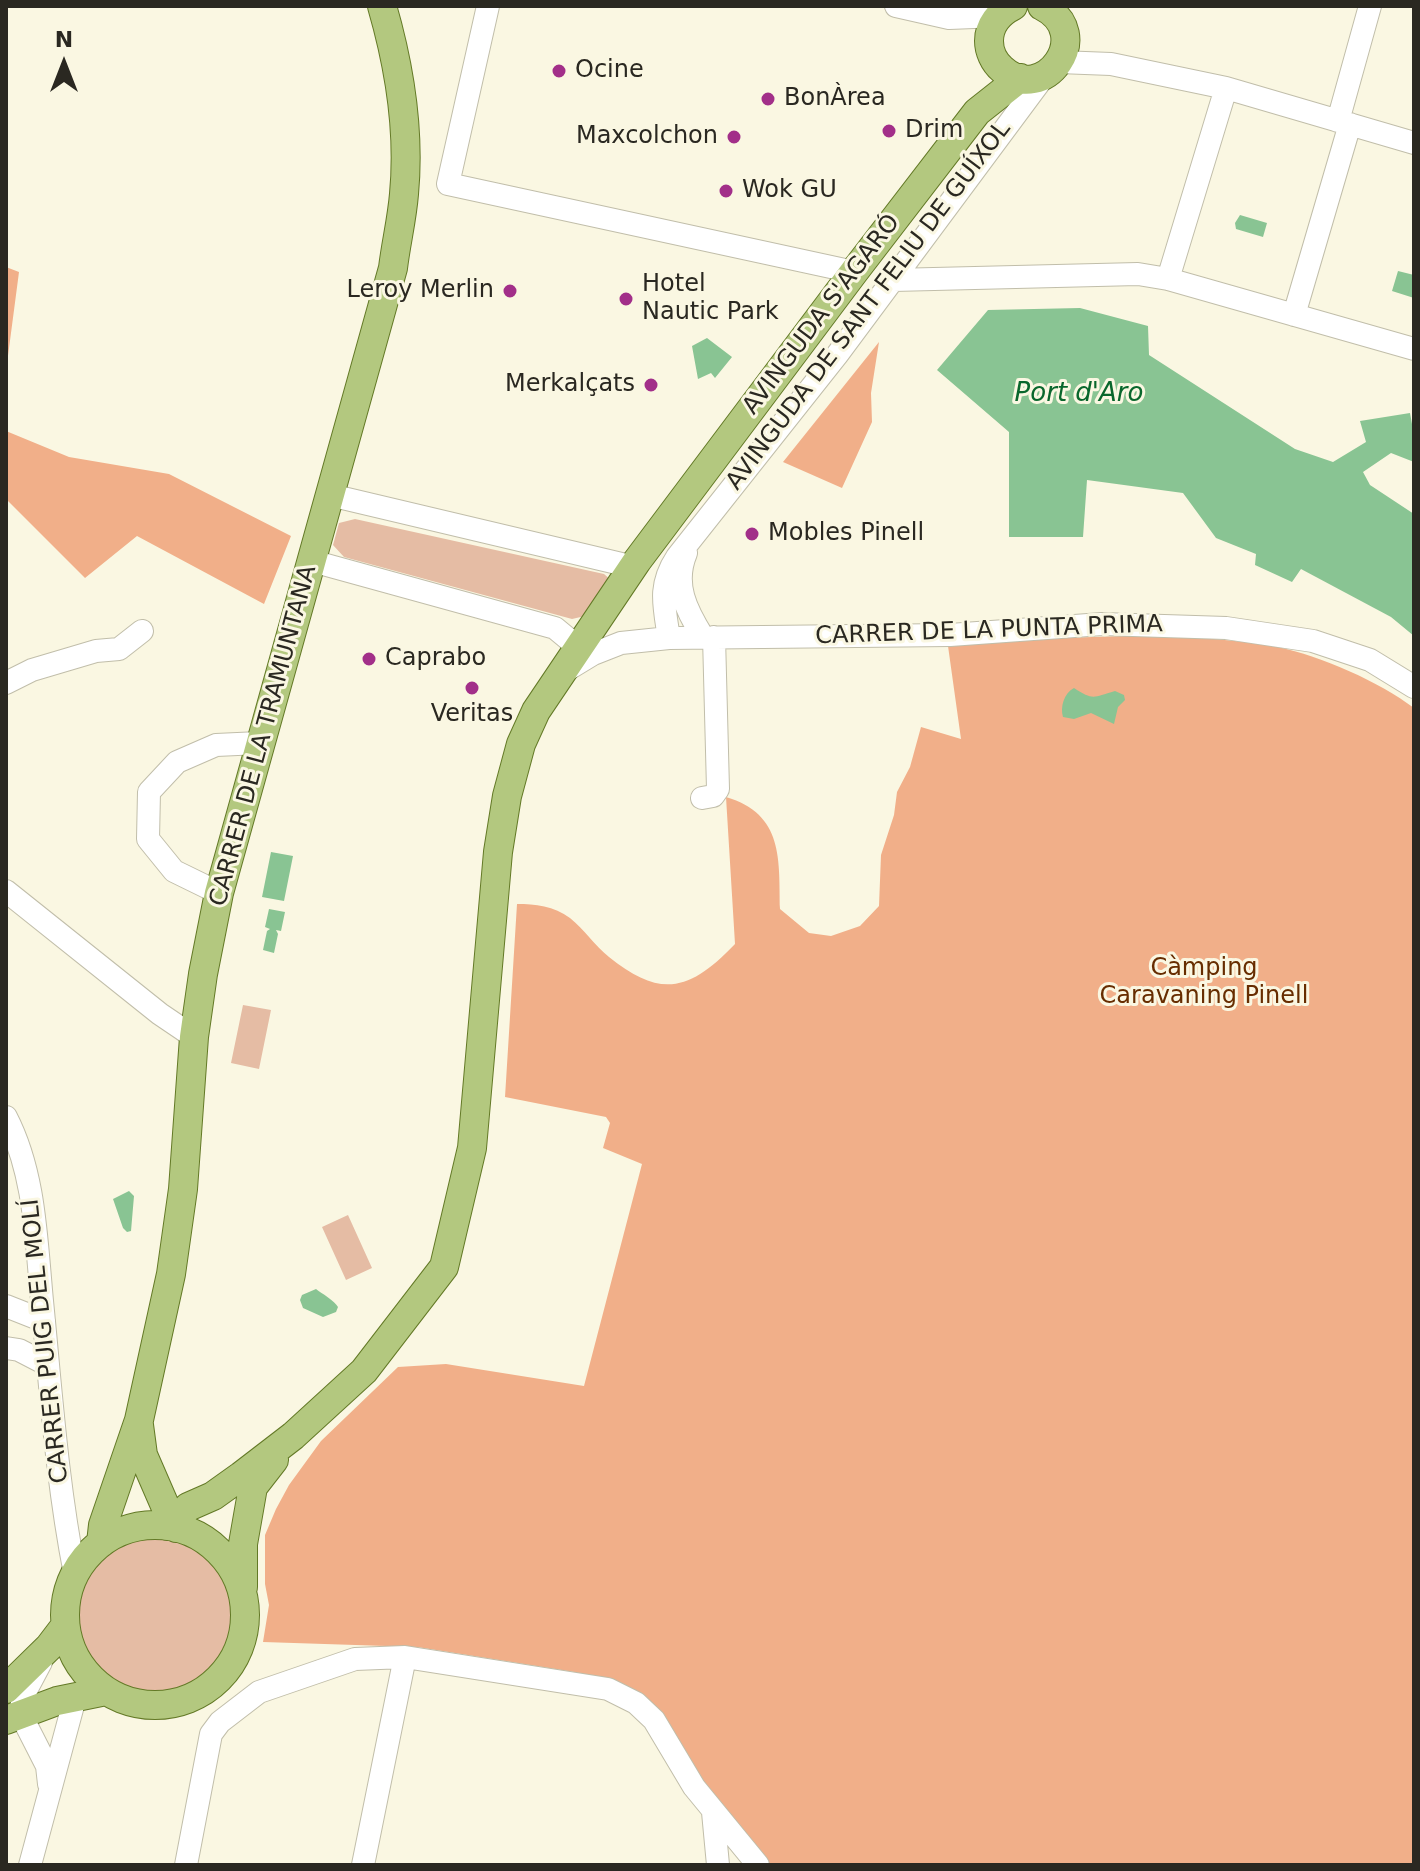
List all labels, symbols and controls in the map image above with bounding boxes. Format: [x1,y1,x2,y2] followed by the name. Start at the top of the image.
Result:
[24,24,104,104] north arrow
[55,27,73,52] text: N
[575,57,644,85] place label: Ocine
[550,62,568,80] marker: Ocine
[784,85,886,113] place label: BonÀrea
[759,90,777,108] marker: BonÀrea
[721,116,1017,496] street label: AVINGUDA DE SANT FELIU DE GUÍXOL
[905,117,963,145] place label: Drim
[880,122,898,140] marker: Drim
[576,123,718,151] place label: Maxcolchon
[725,128,743,146] marker: Maxcolchon
[742,177,837,205] place label: Wok GU
[717,182,735,200] marker: Wok GU
[737,209,907,421] street label: AVINGUDA S'AGARÓ
[642,271,779,327] place label: Hotel Nautic Park
[347,277,494,305] place label: Leroy Merlin
[501,282,519,300] marker: Leroy Merlin
[617,290,635,308] marker: Hotel Nautic Park
[505,371,635,399] place label: Merkalçats
[642,376,660,394] marker: Merkalçats
[1015,378,1143,410] water label: Port d'Aro
[768,520,924,548] place label: Mobles Pinell
[743,525,761,543] marker: Mobles Pinell
[205,562,323,910] street label: CARRER DE LA TRAMUNTANA
[815,611,1163,651] street label: CARRER DE LA PUNTA PRIMA
[385,645,486,673] place label: Caprabo
[360,650,378,668] marker: Caprabo
[463,679,481,697] marker: Veritas
[431,701,513,729] place label: Veritas
[1100,955,1308,1011] park label: Càmping Caravaning Pinell
[17,1197,75,1485] street label: CARRER PUIG DEL MOLÍ

